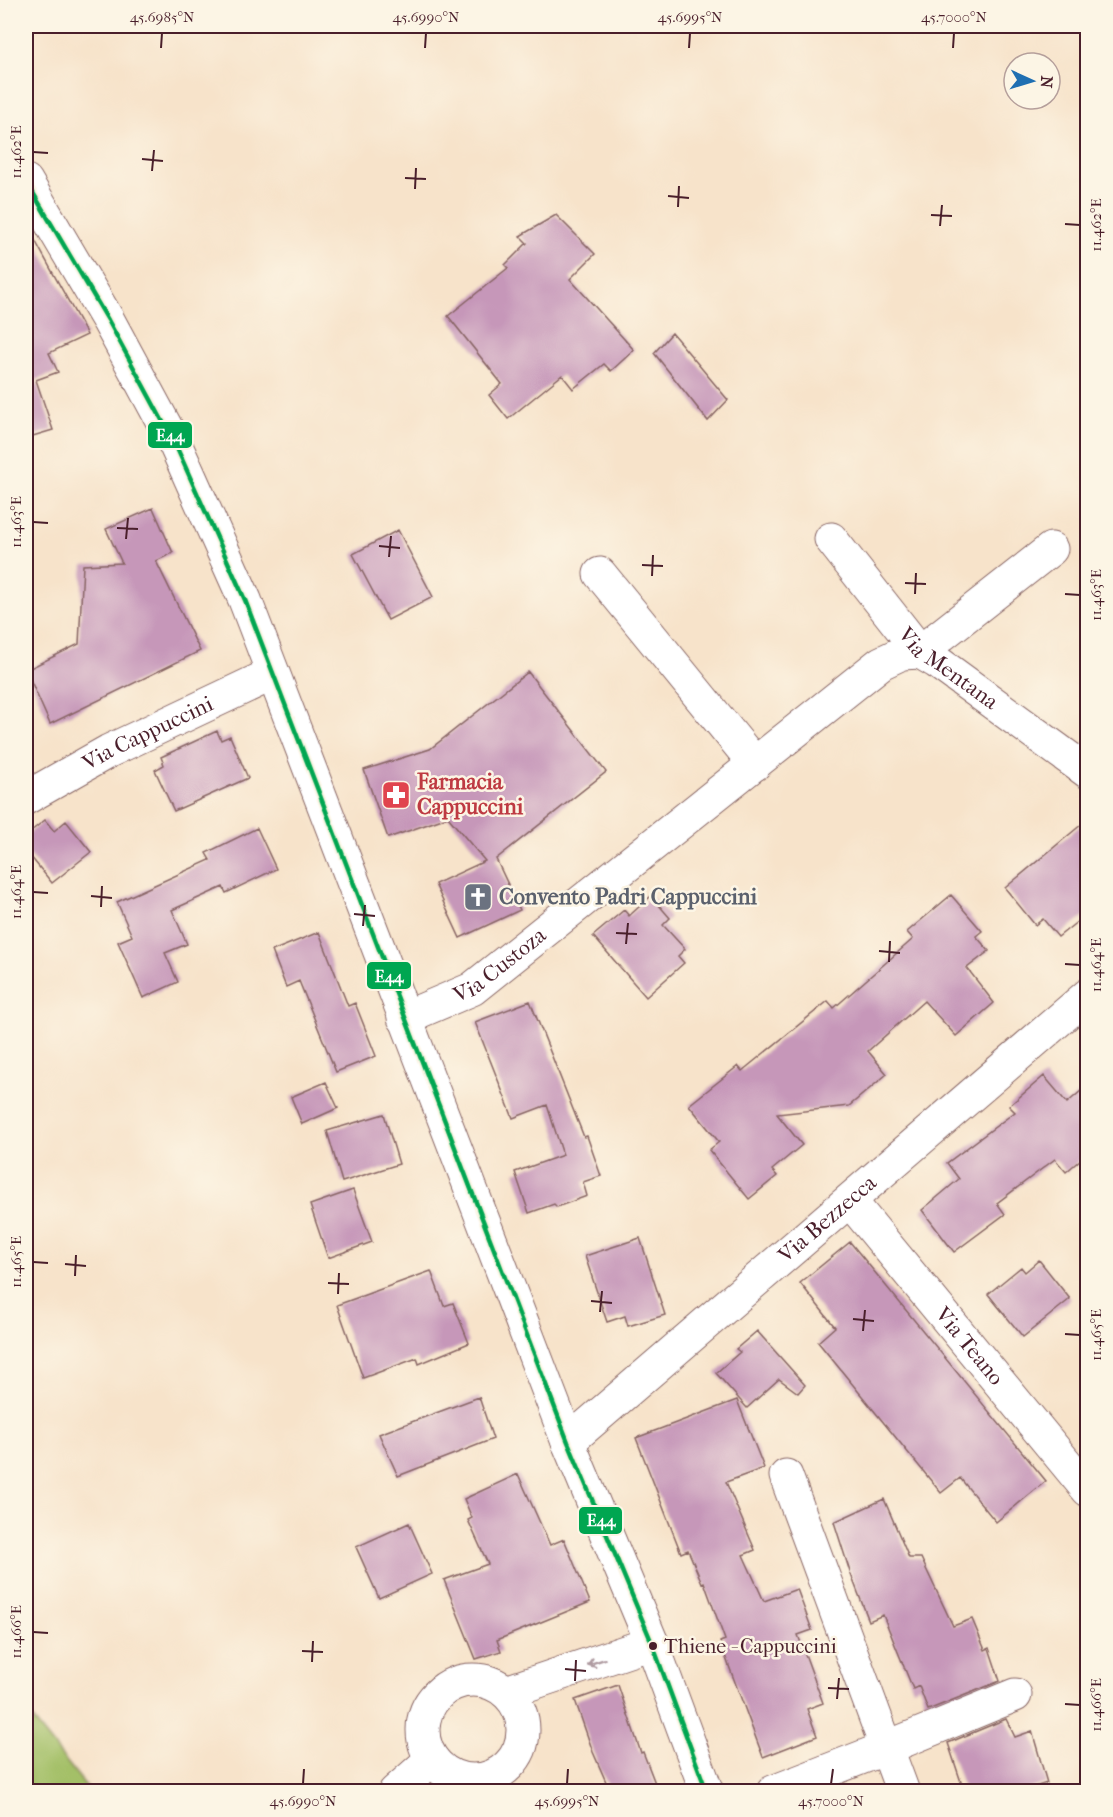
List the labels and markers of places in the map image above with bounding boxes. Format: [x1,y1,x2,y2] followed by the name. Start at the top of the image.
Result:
[416,769,524,820] place label: Farmacia Cappuccini
[380,779,412,811] pharmacy icon: Farmacia Cappuccini
[462,881,494,913] church icon: Convento Padri Cappuccini
[499,884,758,910] place label: Convento Padri Cappuccini
[664,1635,837,1658] place label: Thiene - Cappuccini
[647,1640,659,1652] marker: Thiene - Cappuccini

